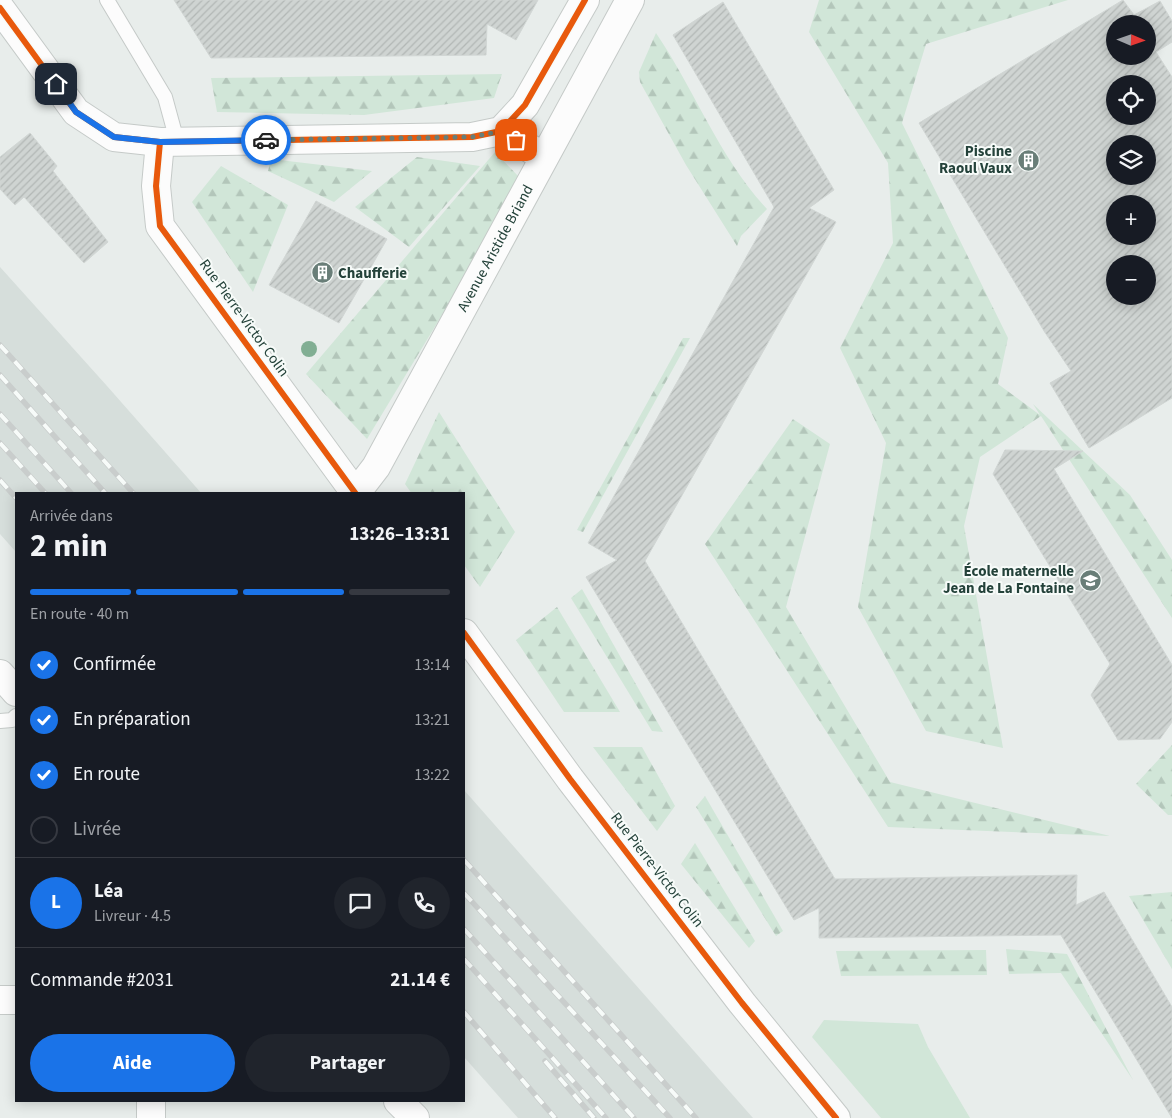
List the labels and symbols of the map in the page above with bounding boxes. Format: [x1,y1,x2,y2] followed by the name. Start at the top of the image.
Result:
[1106,15,1156,65] north arrow
[35,63,77,105] pin
[241,115,291,165] courier
[495,119,537,161] pin
[939,141,1012,179] place label: Piscine Raoul Vaux
[1016,148,1040,172] building icon: Piscine Raoul Vaux
[452,181,538,315] street label: Avenue Aristide Briand
[194,255,294,381] street label: Rue Pierre-Victor Colin
[310,261,334,285] building icon: Chaufferie
[338,263,407,284] place label: Chaufferie
[943,561,1074,599] place label: École maternelle Jean de La Fontaine
[1078,568,1102,592] school or university icon: École maternelle Jean de La Fontaine
[605,808,709,932] street label: Rue Pierre-Victor Colin

